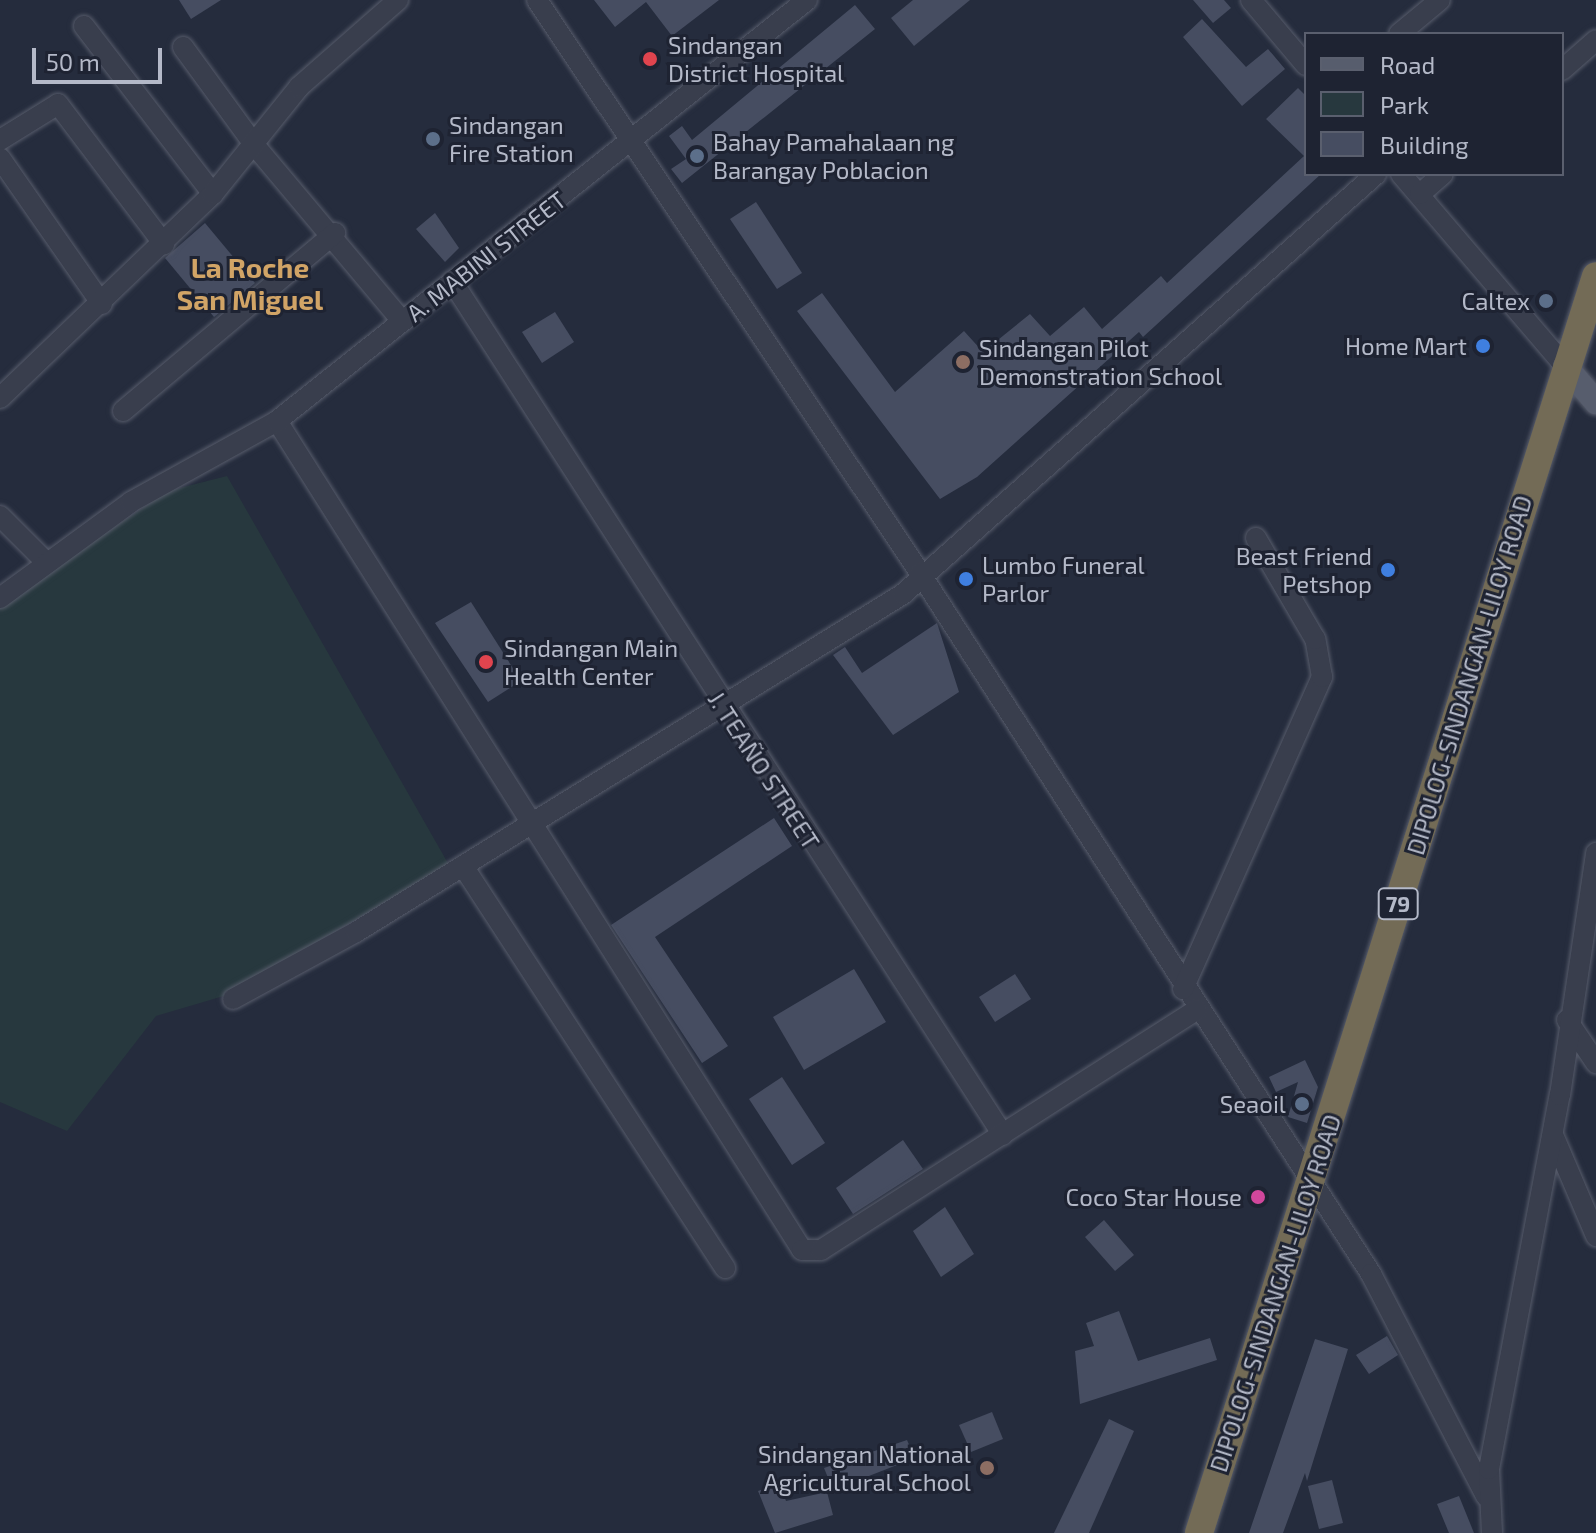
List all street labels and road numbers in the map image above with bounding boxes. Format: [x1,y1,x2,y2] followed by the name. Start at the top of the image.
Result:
[400,185,572,327] street label: A. MABINI STREET
[1400,492,1538,858] street label: DIPOLOG-SINDANGAN-LILOY ROAD
[702,686,826,854] street label: J. TEAÑO STREET
[1376,886,1420,922] road number: 79
[1203,1110,1347,1476] street label: DIPOLOG-SINDANGAN-LILOY ROAD

